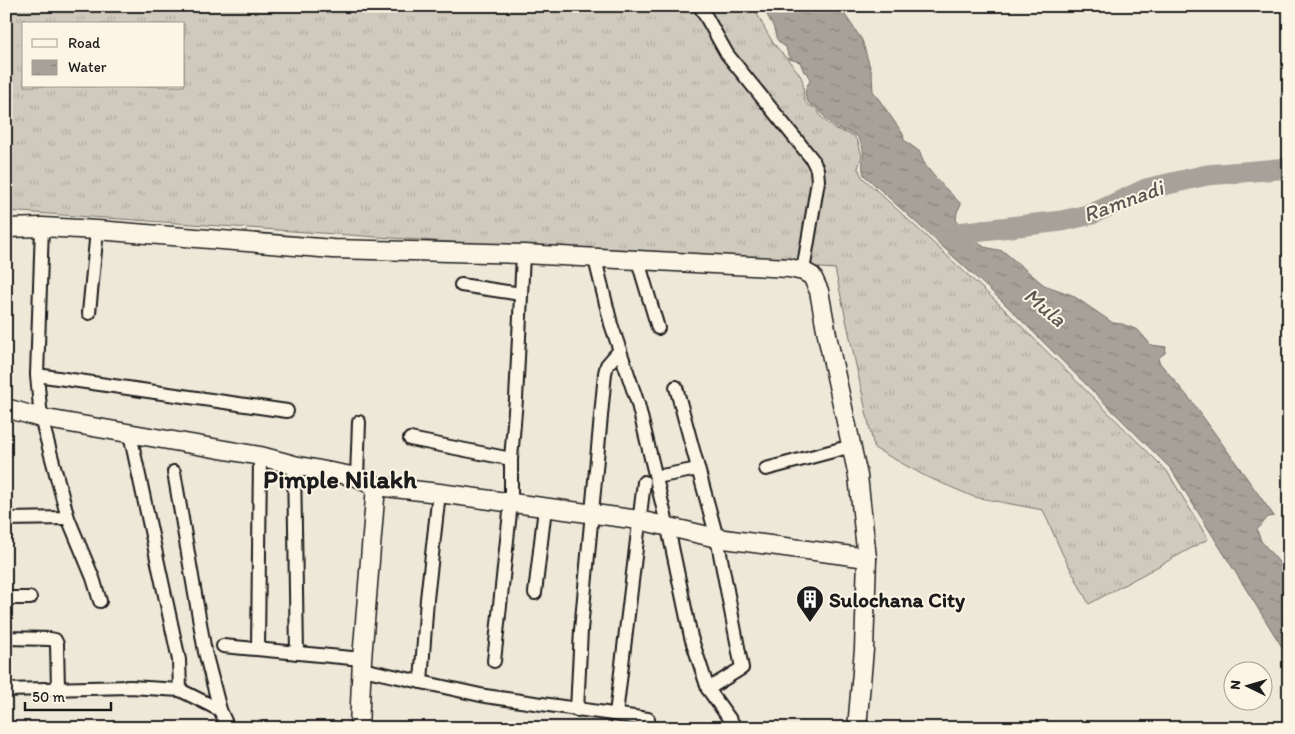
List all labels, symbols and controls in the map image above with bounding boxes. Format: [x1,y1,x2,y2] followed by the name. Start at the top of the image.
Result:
[22,22,185,88] legend
[68,34,101,52] text: Road
[68,58,107,76] text: Water
[1079,173,1169,228] water label: Ramnadi
[1019,282,1072,333] water label: Mula
[263,463,417,495] district label: Pimple Nilakh
[795,584,825,623] building icon: Sulochana City
[829,587,966,613] place label: Sulochana City
[1222,662,1272,712] north arrow
[25,679,111,711] scale bar
[1227,679,1244,690] text: N
[32,688,65,706] text: 50 m

